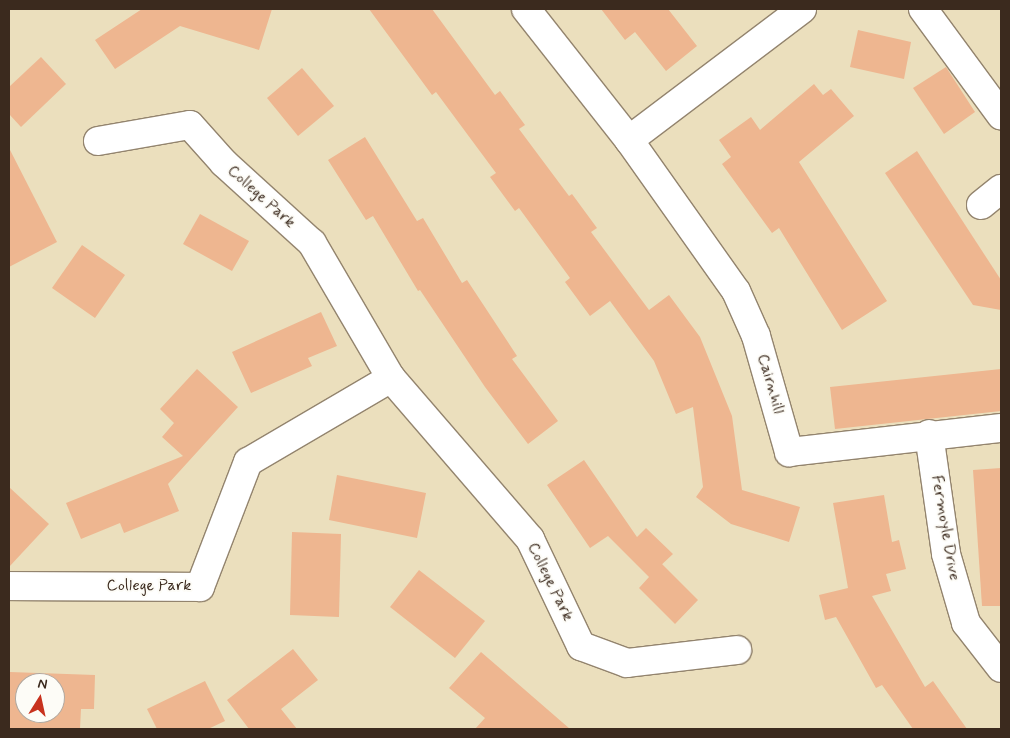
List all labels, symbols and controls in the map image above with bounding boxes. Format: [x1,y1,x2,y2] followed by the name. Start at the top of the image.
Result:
[224,162,298,232] street label: College Park
[752,352,788,416] street label: Cairnhill
[926,475,964,581] street label: Fermoyle Drive
[523,540,577,624] street label: College Park
[107,576,191,596] street label: College Park
[15,673,65,723] north arrow
[36,675,49,694] text: N

